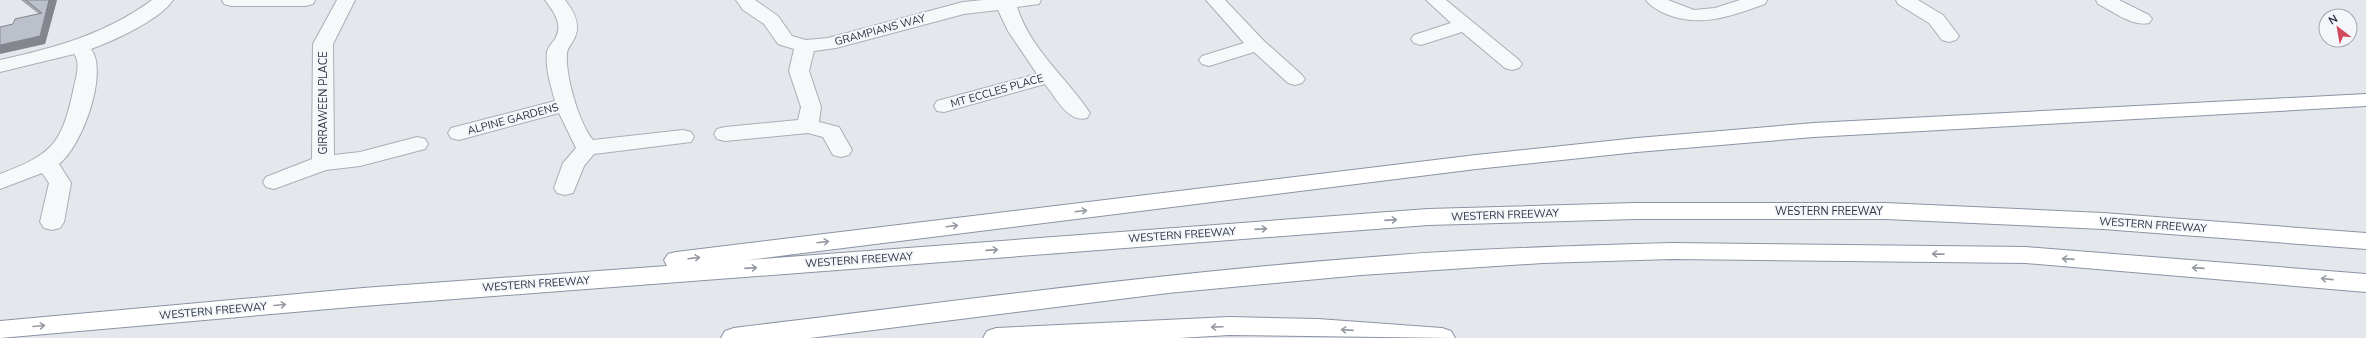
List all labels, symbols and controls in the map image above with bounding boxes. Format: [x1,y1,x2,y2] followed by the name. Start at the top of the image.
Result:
[2318,8,2358,48] north arrow
[833,11,928,49] street label: GRAMPIANS WAY
[2326,11,2340,28] text: N
[316,51,331,155] street label: GIRRAWEEN PLACE
[949,71,1045,111] street label: MT ECCLES PLACE
[466,100,561,138] street label: ALPINE GARDENS
[1775,204,1883,219] street label: WESTERN FREEWAY
[1451,206,1560,224] street label: WESTERN FREEWAY
[1074,207,1087,214] one-way arrow
[2099,214,2208,236] street label: WESTERN FREEWAY
[1384,216,1397,223] one-way arrow
[945,223,958,230] one-way arrow
[1128,224,1237,246] street label: WESTERN FREEWAY
[1254,226,1267,233] one-way arrow
[816,238,829,246] one-way arrow
[985,246,998,253] one-way arrow
[805,249,914,271] street label: WESTERN FREEWAY
[1932,250,1945,258] one-way arrow
[687,254,700,262] one-way arrow
[2062,255,2075,262] one-way arrow
[2192,264,2205,271] one-way arrow
[744,265,757,272] one-way arrow
[482,273,591,295] street label: WESTERN FREEWAY
[2321,275,2334,283] one-way arrow
[159,299,268,323] street label: WESTERN FREEWAY
[273,301,286,308] one-way arrow
[32,323,45,330] one-way arrow
[1211,323,1224,330] one-way arrow
[1341,326,1354,333] one-way arrow

